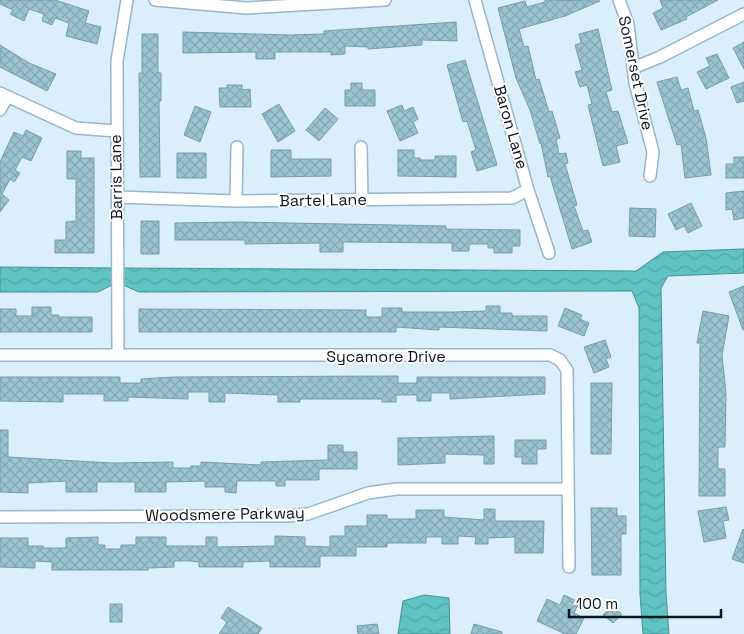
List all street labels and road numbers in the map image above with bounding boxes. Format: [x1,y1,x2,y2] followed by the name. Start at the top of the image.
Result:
[614,14,658,132] street label: Somerset Drive
[489,83,533,171] street label: Baron Lane
[105,134,127,220] street label: Barris Lane
[279,189,367,211] street label: Bartel Lane
[326,346,446,367] street label: Sycamore Drive
[145,502,305,526] street label: Woodsmere Parkway

